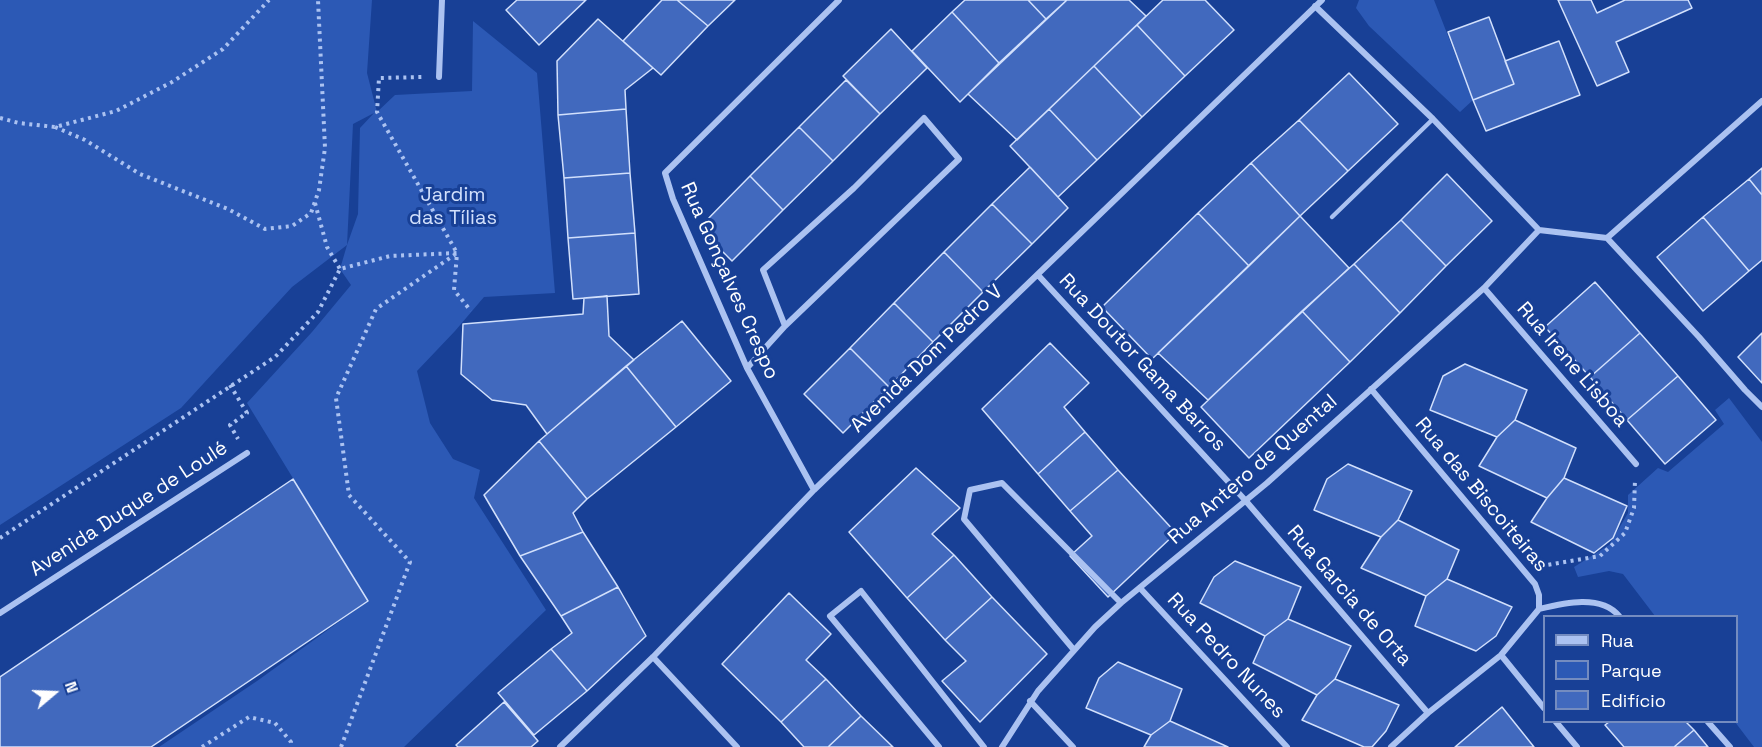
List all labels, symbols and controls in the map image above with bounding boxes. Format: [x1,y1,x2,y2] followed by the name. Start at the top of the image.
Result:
[675,179,783,383] street label: Rua Gonçalves Crespo
[409,184,497,231] park label: Jardim das Tílias
[1053,269,1231,457] street label: Rua Doutor Gama Barros
[846,280,1008,438] street label: Avenida Dom Pedro V
[1511,298,1633,432] street label: Rua Irene Lisboa
[1164,390,1342,550] street label: Rua Antero de Quental
[1409,413,1553,577] street label: Rua das Biscoiteiras
[26,436,232,582] street label: Avenida Duque de Loulé
[1281,521,1417,671] street label: Rua Garcia de Orta
[1162,588,1290,724] street label: Rua Pedro Nunes
[1543,615,1738,723] legend
[1601,629,1634,652] text: Rua
[1601,659,1662,682] text: Parque
[24,663,84,723] north arrow
[60,678,83,695] text: N
[1601,689,1666,712] text: Edifício

